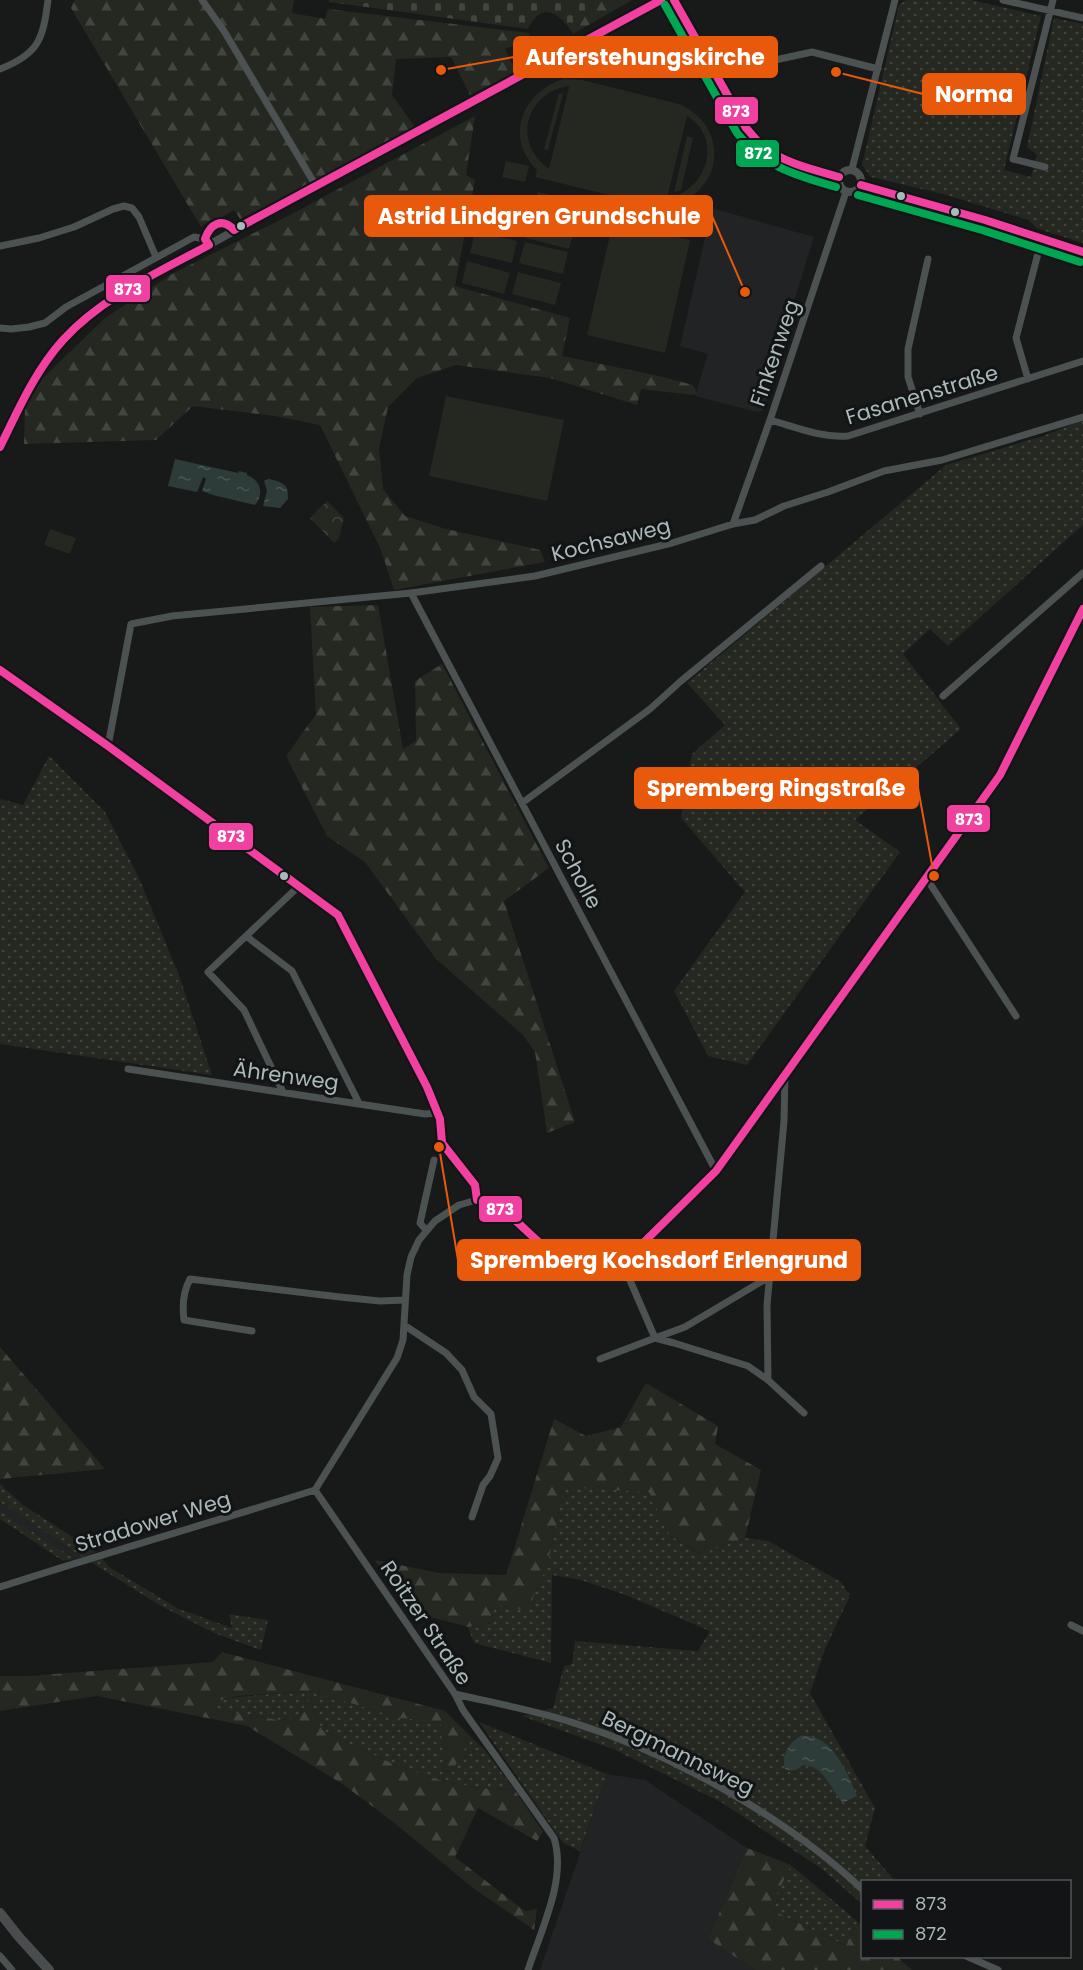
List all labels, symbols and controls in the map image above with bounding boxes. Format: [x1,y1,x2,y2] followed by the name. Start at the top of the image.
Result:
[514,37,777,77] callout: Auferstehungskirche
[525,42,765,73] text: Auferstehungskirche
[923,74,1025,114] callout: Norma
[935,79,1013,110] text: Norma
[714,96,759,125] line badge: 873
[722,100,750,123] text: 873
[735,139,780,168] line badge: 872
[744,142,772,165] text: 872
[895,190,907,202] unlabelled marker
[365,196,712,236] callout: Astrid Lindgren Grundschule
[377,201,701,232] text: Astrid Lindgren Grundschule
[949,206,961,218] unlabelled marker
[235,220,247,232] unlabelled marker
[105,274,151,303] line badge: 873
[114,278,142,301] text: 873
[743,296,806,410] street label: Finkenweg
[842,358,1002,431] street label: Fasanenstraße
[548,511,673,568] street label: Kochsaweg
[635,768,918,808] callout: Spremberg Ringstraße
[647,773,905,804] text: Spremberg Ringstraße
[946,804,991,833] line badge: 873
[955,808,983,831] text: 873
[208,822,254,851] line badge: 873
[217,825,245,848] text: 873
[548,834,609,914] street label: Scholle
[278,870,290,882] unlabelled marker
[231,1054,341,1097] street label: Ährenweg
[478,1195,523,1223] line badge: 873
[486,1198,514,1221] text: 873
[458,1240,860,1280] callout: Spremberg Kochsdorf Erlengrund
[470,1245,848,1276] text: Spremberg Kochsdorf Erlengrund
[72,1484,234,1559] street label: Stradower Weg
[374,1555,479,1691] street label: Roitzer Straße
[597,1703,759,1802] street label: Bergmannsweg
[861,1880,1071,1958] legend
[915,1891,947,1916] text: 873
[915,1921,947,1946] text: 872

